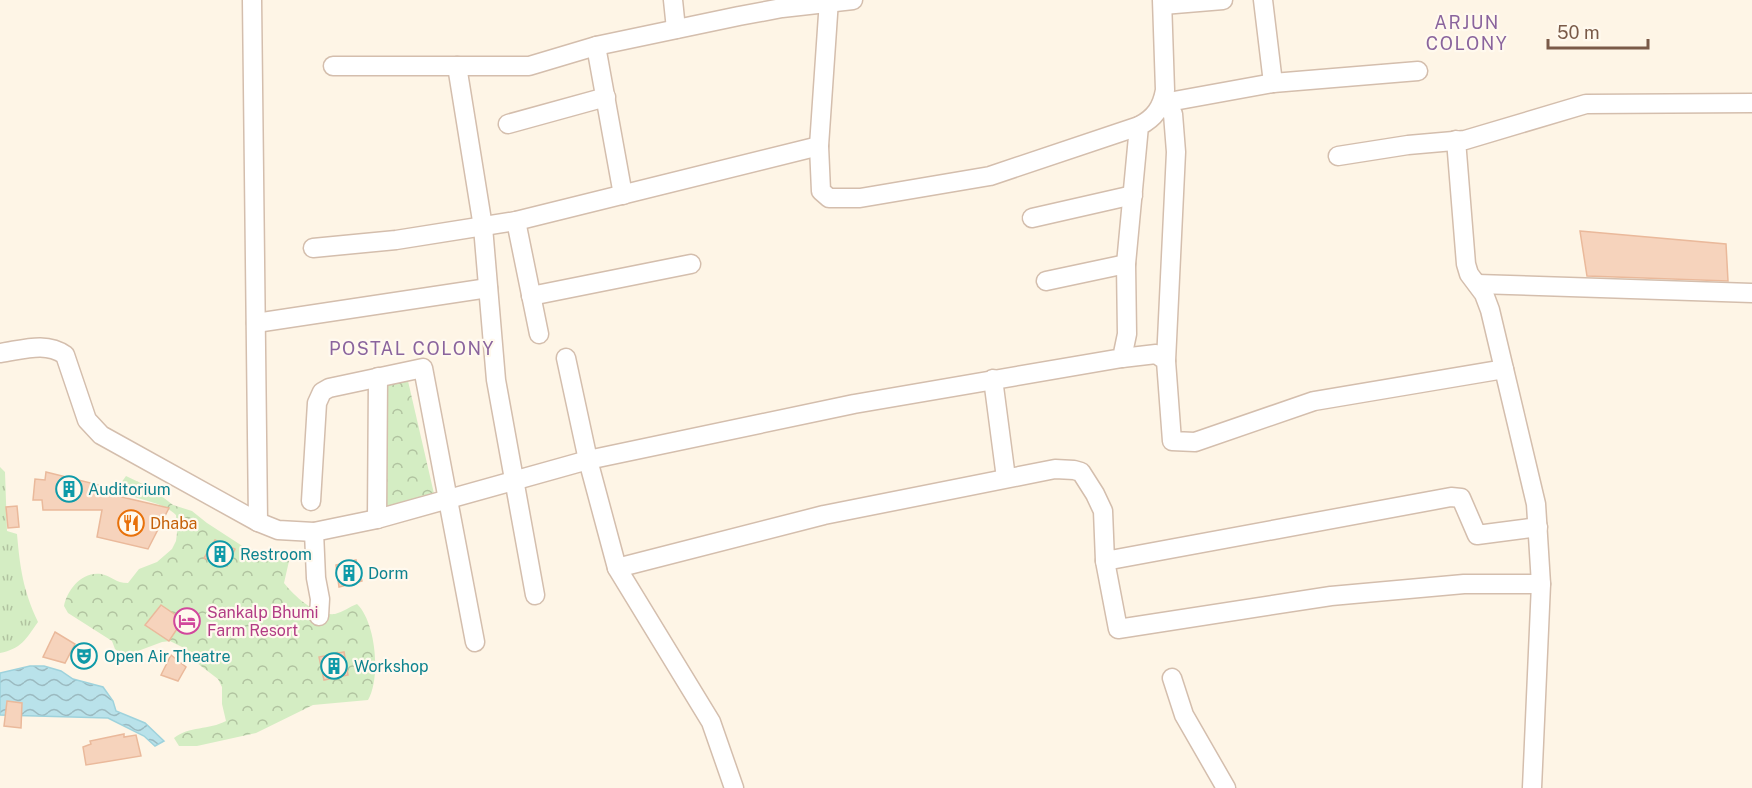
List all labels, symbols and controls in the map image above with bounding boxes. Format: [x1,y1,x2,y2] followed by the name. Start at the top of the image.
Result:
[1426,12,1508,54] district label: ARJUN COLONY
[1548,12,1648,50] scale bar
[1557,22,1600,43] text: 50 m
[329,338,495,359] district label: POSTAL COLONY
[54,474,84,504] building icon: Auditorium
[88,480,171,499] place label: Auditorium
[116,508,146,538] restaurant icon: Dhaba
[150,514,197,533] place label: Dhaba
[205,539,235,569] building icon: Restroom
[240,545,312,564] place label: Restroom
[334,558,364,588] building icon: Dorm
[368,564,408,583] place label: Dorm
[207,603,319,640] place label: Sankalp Bhumi Farm Resort
[172,606,202,636] hotel icon: Sankalp Bhumi Farm Resort
[69,641,99,671] theatre icon: Open Air Theatre
[104,647,231,666] place label: Open Air Theatre
[319,651,349,681] building icon: Workshop
[354,657,429,676] place label: Workshop

